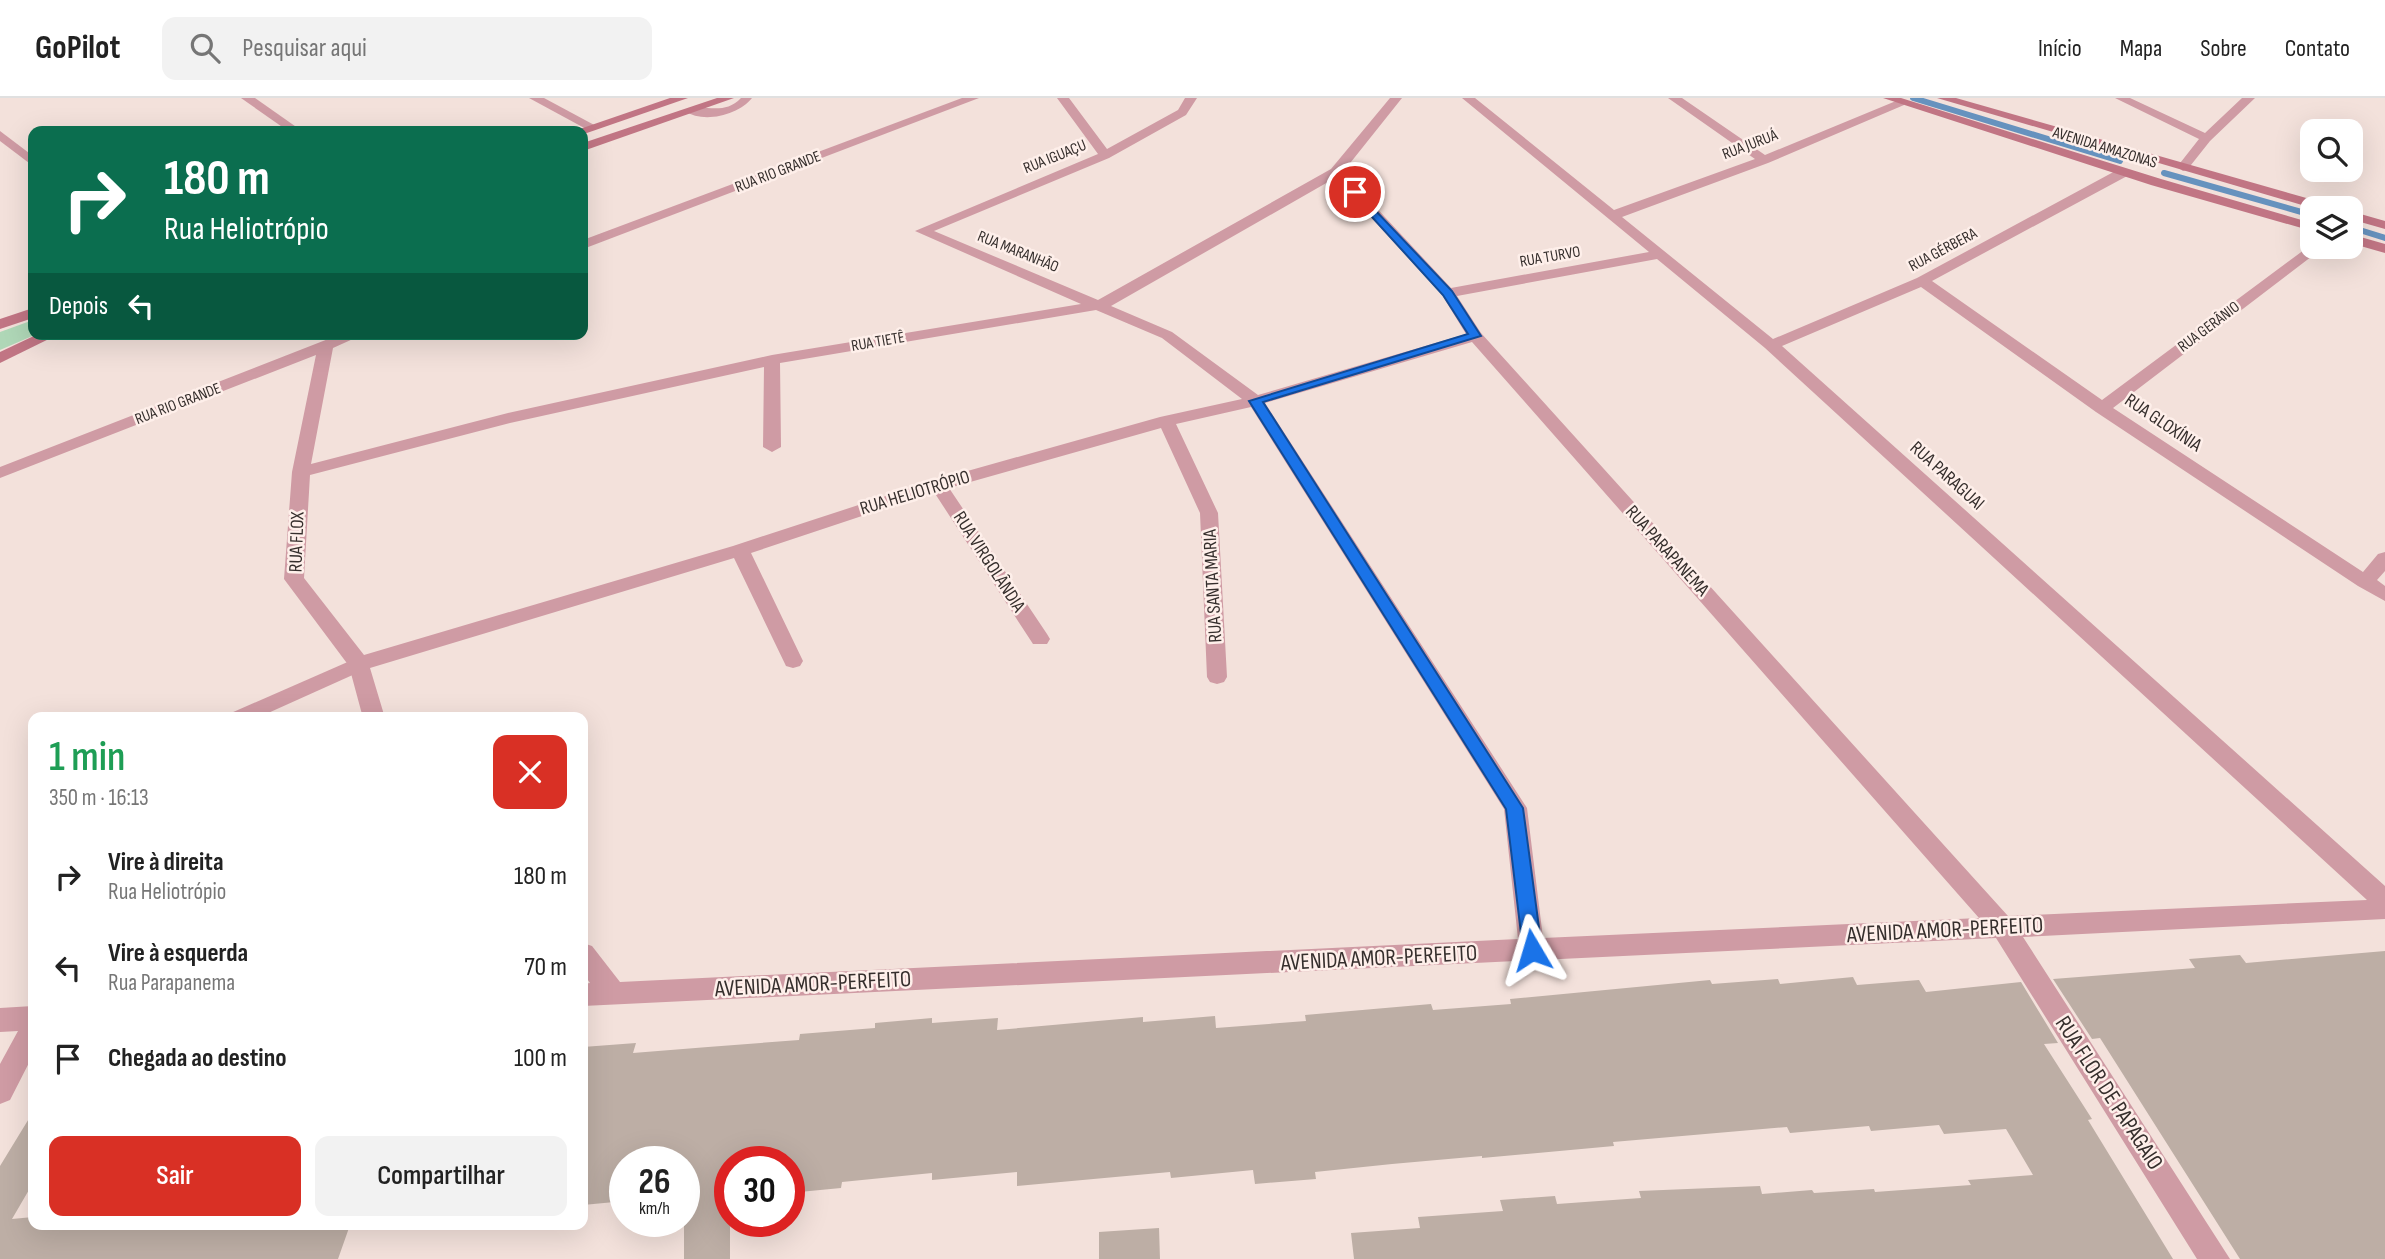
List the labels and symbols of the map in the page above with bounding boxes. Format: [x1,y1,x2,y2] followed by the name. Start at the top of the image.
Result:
[2050,123,2160,173] street label: AVENIDA AMAZONAS
[1720,126,1780,164] street label: RUA JURUÁ
[1021,136,1089,178] street label: RUA IGUAÇU
[732,147,824,197] street label: RUA RIO GRANDE
[1325,162,1385,222] pin
[1906,224,1980,276] street label: RUA GÉRBERA
[975,227,1061,277] street label: RUA MARANHÃO
[1518,242,1582,272] street label: RUA TURVO
[2174,298,2244,356] street label: RUA GERÂNIO
[850,328,906,356] street label: RUA TIETÊ
[132,379,224,429] street label: RUA RIO GRANDE
[2120,389,2207,458] street label: RUA GLOXÍNIA
[1905,437,1989,515] street label: RUA PARAGUAI
[857,465,973,521] street label: RUA HELIOTRÓPIO
[1620,501,1714,602] street label: RUA PARAPANEMA
[948,507,1031,617] street label: RUA VIRGOLÂNDIA
[284,511,310,573] street label: RUA FLOX
[1199,528,1227,643] street label: RUA SANTA MARIA
[1845,911,2044,949] street label: AVENIDA AMOR-PERFEITO
[1495,913,1569,987] position arrow
[1279,939,1478,977] street label: AVENIDA AMOR-PERFEITO
[713,965,912,1003] street label: AVENIDA AMOR-PERFEITO
[2049,1011,2169,1175] street label: RUA FLOR DE PAPAGAIO
[714,1146,805,1237] speed limit sign: 30

